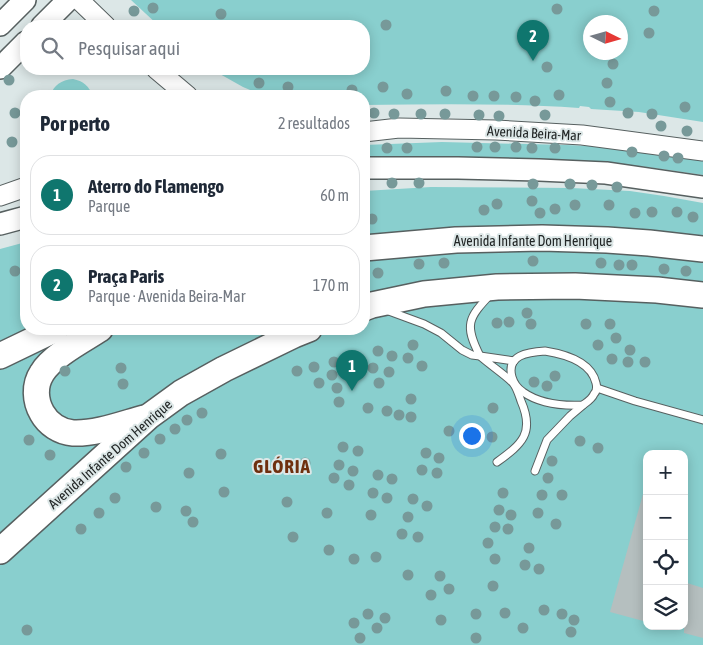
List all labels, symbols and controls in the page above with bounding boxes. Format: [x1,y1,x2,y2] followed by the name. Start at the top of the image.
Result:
[583,15,628,60] north arrow
[20,20,370,75] search box
[517,20,549,61] pin: 2
[38,34,66,62] icon: search
[78,37,180,59] text: Pesquisar aqui
[40,111,110,135] text: Por perto
[278,114,350,132] text: 2 resultados
[487,123,582,143] street label: Avenida Beira-Mar
[88,175,224,197] text: Aterro do Flamengo
[53,186,61,204] text: 1
[320,186,349,204] text: 60 m
[88,197,130,215] text: Parque
[454,233,612,249] street label: Avenida Infante Dom Henrique
[88,265,164,287] text: Praça Paris
[53,276,61,294] text: 2
[313,276,349,294] text: 170 m
[88,287,246,305] text: Parque · Avenida Beira-Mar
[336,350,368,391] pin: 1
[45,396,175,512] street label: Avenida Infante Dom Henrique
[459,423,485,449] your location
[643,450,688,630] map controls
[643,450,688,495] button: +
[253,455,311,477] district label: GLÓRIA
[643,495,688,540] button: −
[643,540,688,585] button: locate
[643,585,688,630] button: layers

